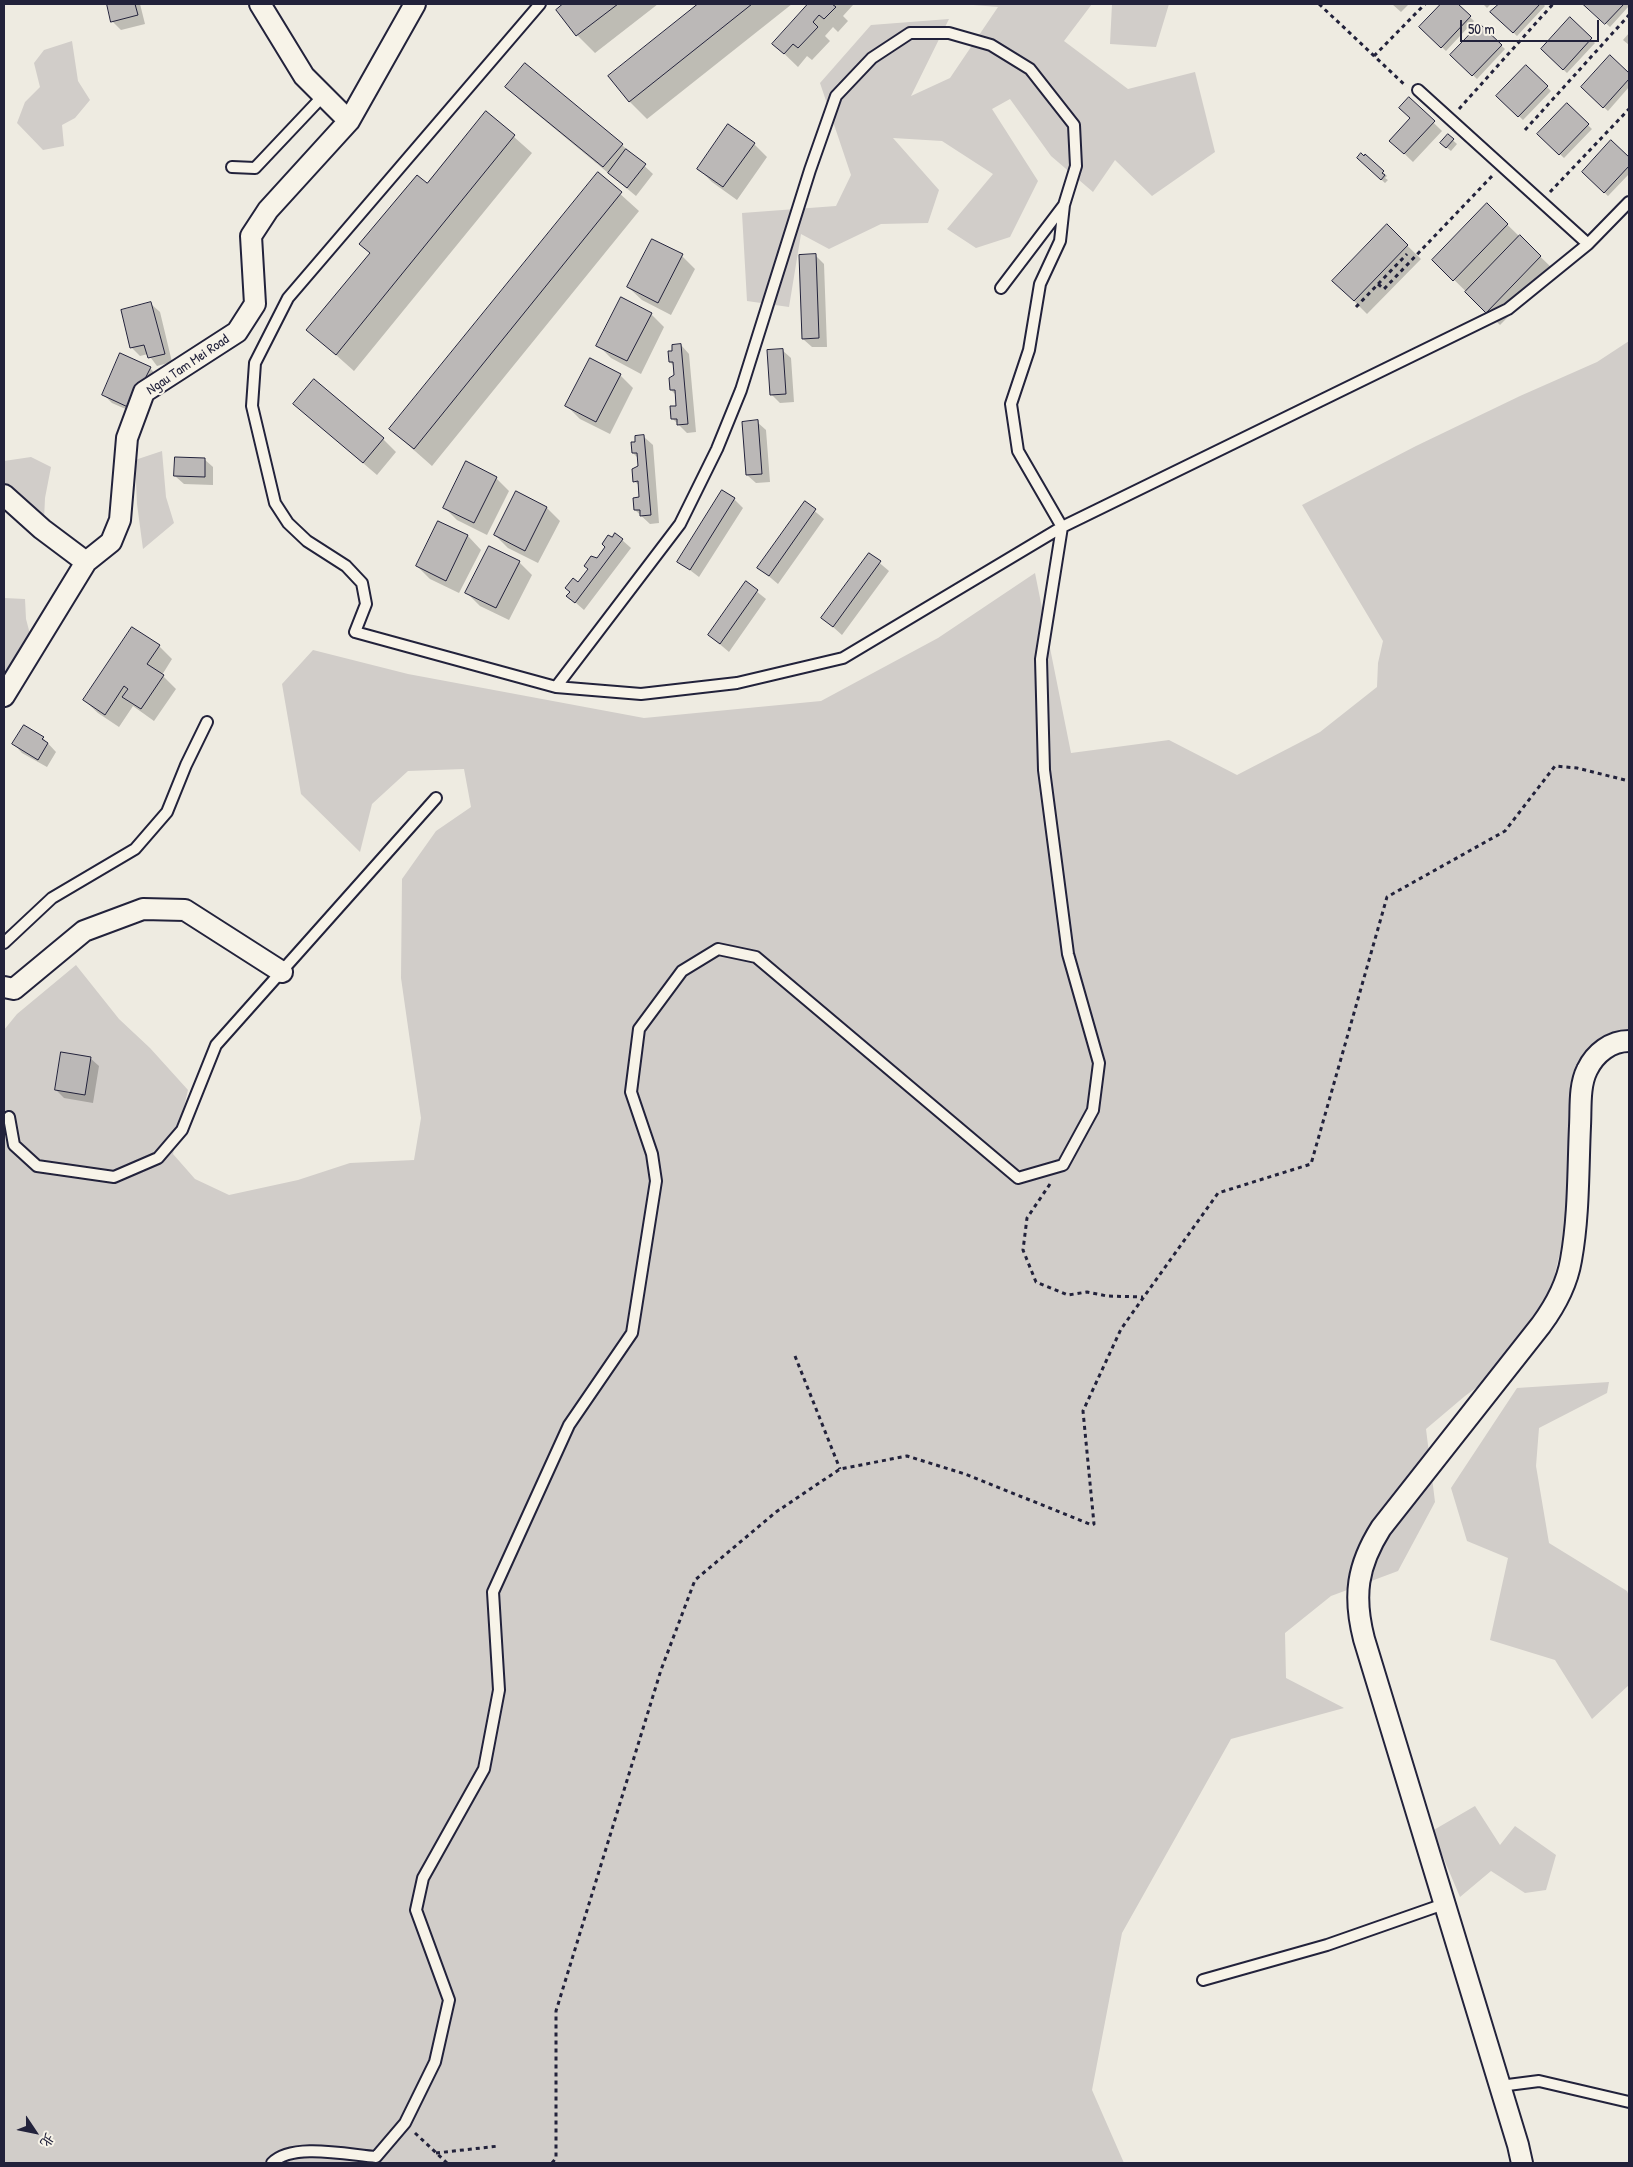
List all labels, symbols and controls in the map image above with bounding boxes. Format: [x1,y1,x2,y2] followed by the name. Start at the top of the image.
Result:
[1463,10,1602,42] scale bar
[1468,18,1495,39] text: 50 m
[144,331,232,399] street label: Ngau Tam Mei Road
[10,2107,60,2157] north arrow
[36,2130,60,2152] text: 北

